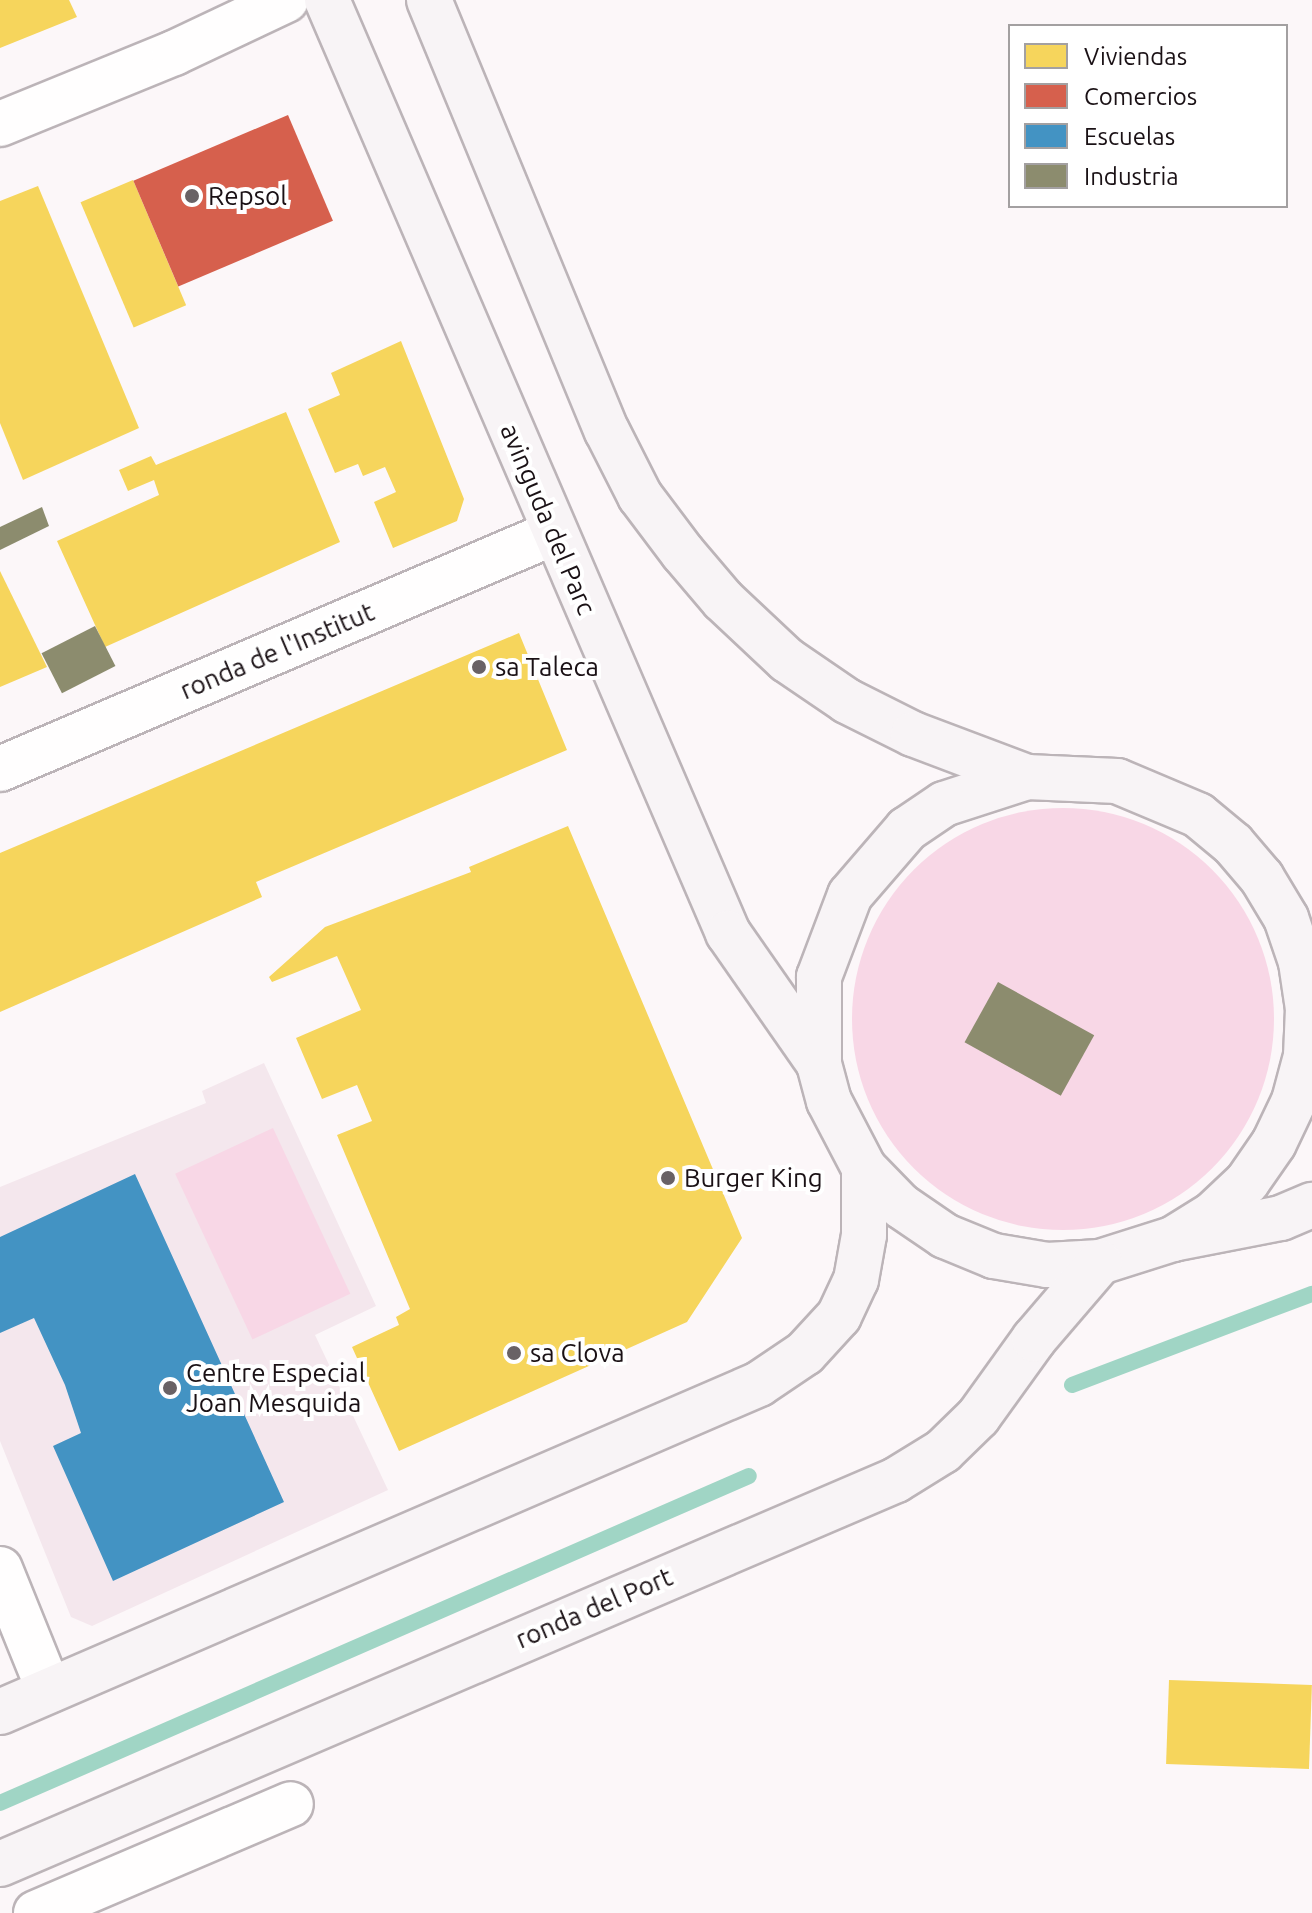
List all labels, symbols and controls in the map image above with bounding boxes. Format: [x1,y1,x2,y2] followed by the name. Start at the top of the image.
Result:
[1008,24,1288,208] legend
[1084,43,1187,70] text: Viviendas
[1084,83,1197,110] text: Comercios
[1084,123,1175,150] text: Escuelas
[1084,163,1179,190] text: Industria
[208,180,287,212] place label: Repsol
[183,187,201,205] marker: Repsol
[494,419,602,619] street label: avinguda del Parc
[175,596,379,706] street label: ronda de l'Institut
[495,651,599,683] place label: sa Taleca
[470,658,488,676] marker: sa Taleca
[684,1162,823,1194] place label: Burger King
[659,1169,677,1187] marker: Burger King
[530,1337,625,1369] place label: sa Clova
[505,1344,523,1362] marker: sa Clova
[186,1357,365,1418] place label: Centre Especial Joan Mesquida
[161,1379,179,1397] marker: Centre Especial Joan Mesquida
[511,1561,677,1655] street label: ronda del Port

